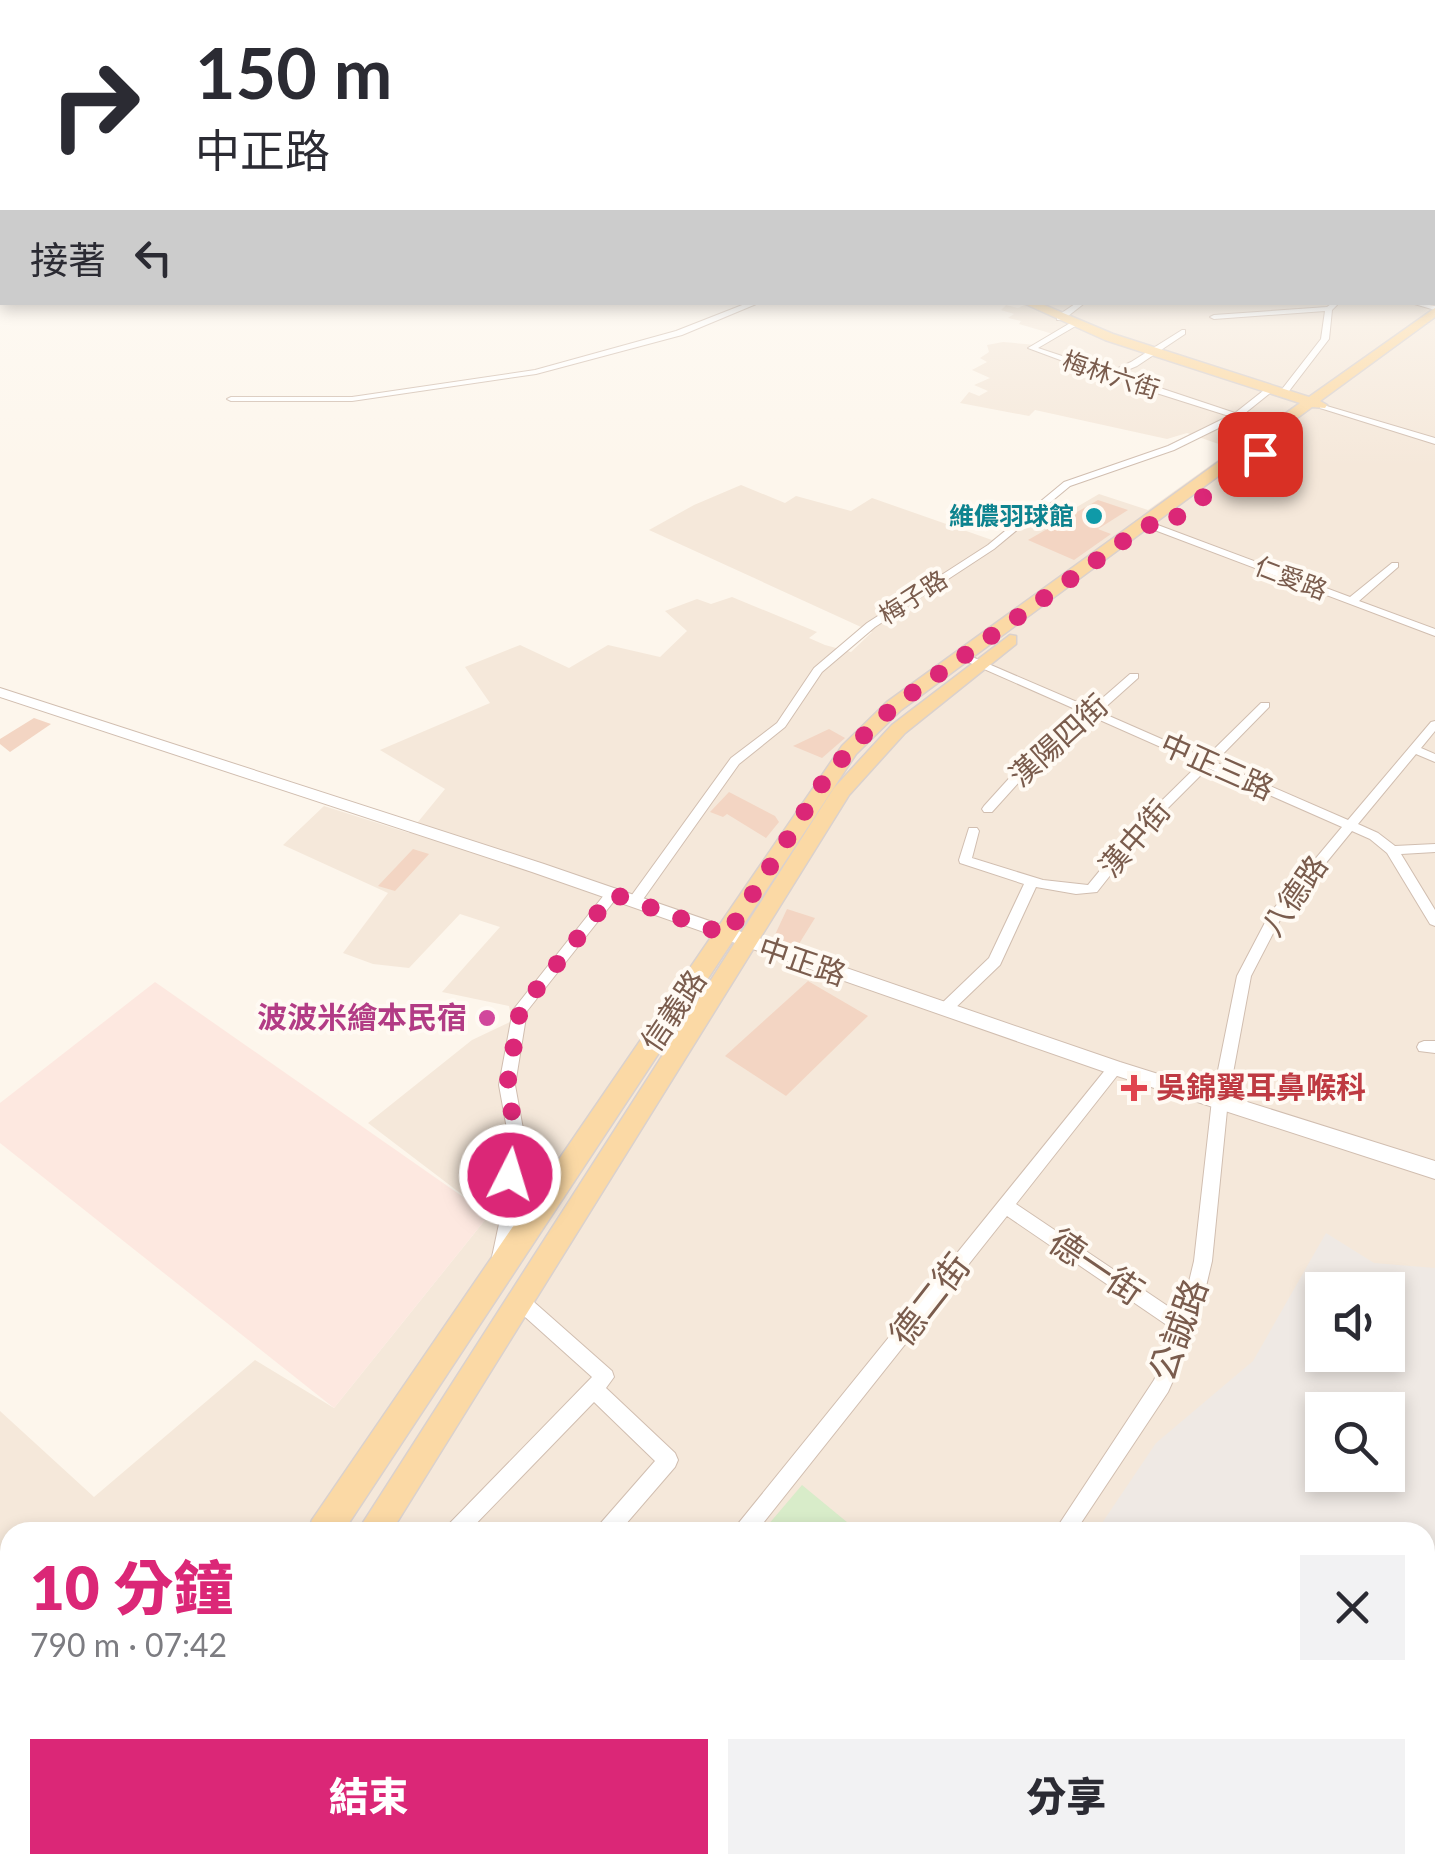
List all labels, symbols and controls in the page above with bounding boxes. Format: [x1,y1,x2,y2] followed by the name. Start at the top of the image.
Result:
[195,30,392,114] text: 150 m
[30,40,160,170] icon: right
[195,123,330,177] text: 中正路
[126,230,181,285] icon: left
[30,236,106,282] text: 接著
[1059,344,1164,404] street label: 梅林六街
[1218,412,1303,497] pin
[1233,427,1288,482] icon: arrive
[949,500,1074,530] place label: 維儂羽球館
[1083,505,1105,527] marker: 維儂羽球館
[1251,550,1332,605] street label: 仁愛路
[873,563,952,629] street label: 梅子路
[1001,686,1114,793] street label: 漢陽四街
[1156,724,1280,806] street label: 中正三路
[1090,792,1177,883] street label: 漢中街
[1253,848,1334,942] street label: 八德路
[754,928,851,992] street label: 中正路
[632,963,712,1057] street label: 信義路
[257,998,467,1034] place label: 波波米繪本民宿
[476,1007,498,1029] marker: 波波米繪本民宿
[1156,1068,1366,1104] place label: 吳錦翼耳鼻喉科
[1121,1075,1147,1101] marker: 吳錦翼耳鼻喉科
[458,1123,562,1227] position arrow
[1042,1219,1152,1312] street label: 德一街
[880,1244,977,1353] street label: 德二街
[1305,1272,1405,1492] map controls
[1305,1272,1405,1372] button: sound
[1139,1273,1215,1386] street label: 公誠路
[1305,1392,1405,1492] button: search
[30,1551,233,1623] text: 10 分鐘
[1300,1555,1405,1660] button: close
[30,1625,227,1664] text: 790 m · 07:42
[30,1739,708,1854] button: 結束
[728,1739,1405,1854] button: 分享

